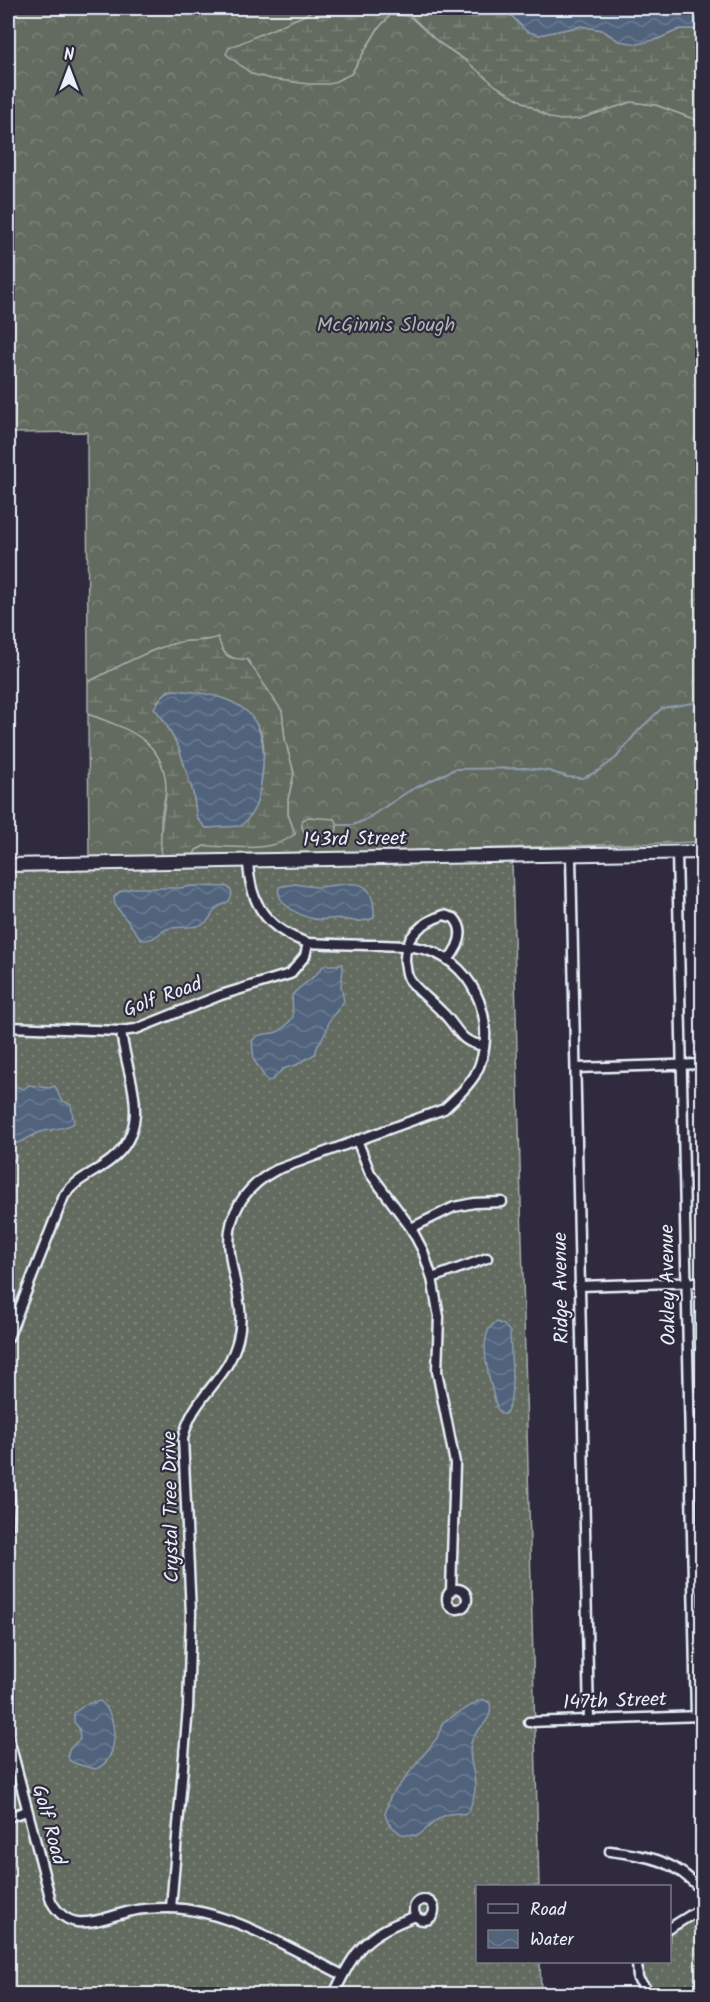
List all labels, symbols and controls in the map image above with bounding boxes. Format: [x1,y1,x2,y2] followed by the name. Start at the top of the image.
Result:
[39,39,99,99] north arrow
[64,43,74,68] text: N
[317,310,455,342] park label: McGinnis Slough
[303,823,408,857] street label: 143rd Street
[119,969,208,1027] street label: Golf Road
[652,1224,686,1346] street label: Oakley Avenue
[545,1232,579,1344] street label: Ridge Avenue
[155,1431,189,1583] street label: Crystal Tree Drive
[563,1684,668,1720] street label: 147th Street
[22,1781,74,1870] street label: Golf Road
[476,1885,671,1963] legend
[530,1896,567,1925] text: Road
[530,1926,575,1955] text: Water

